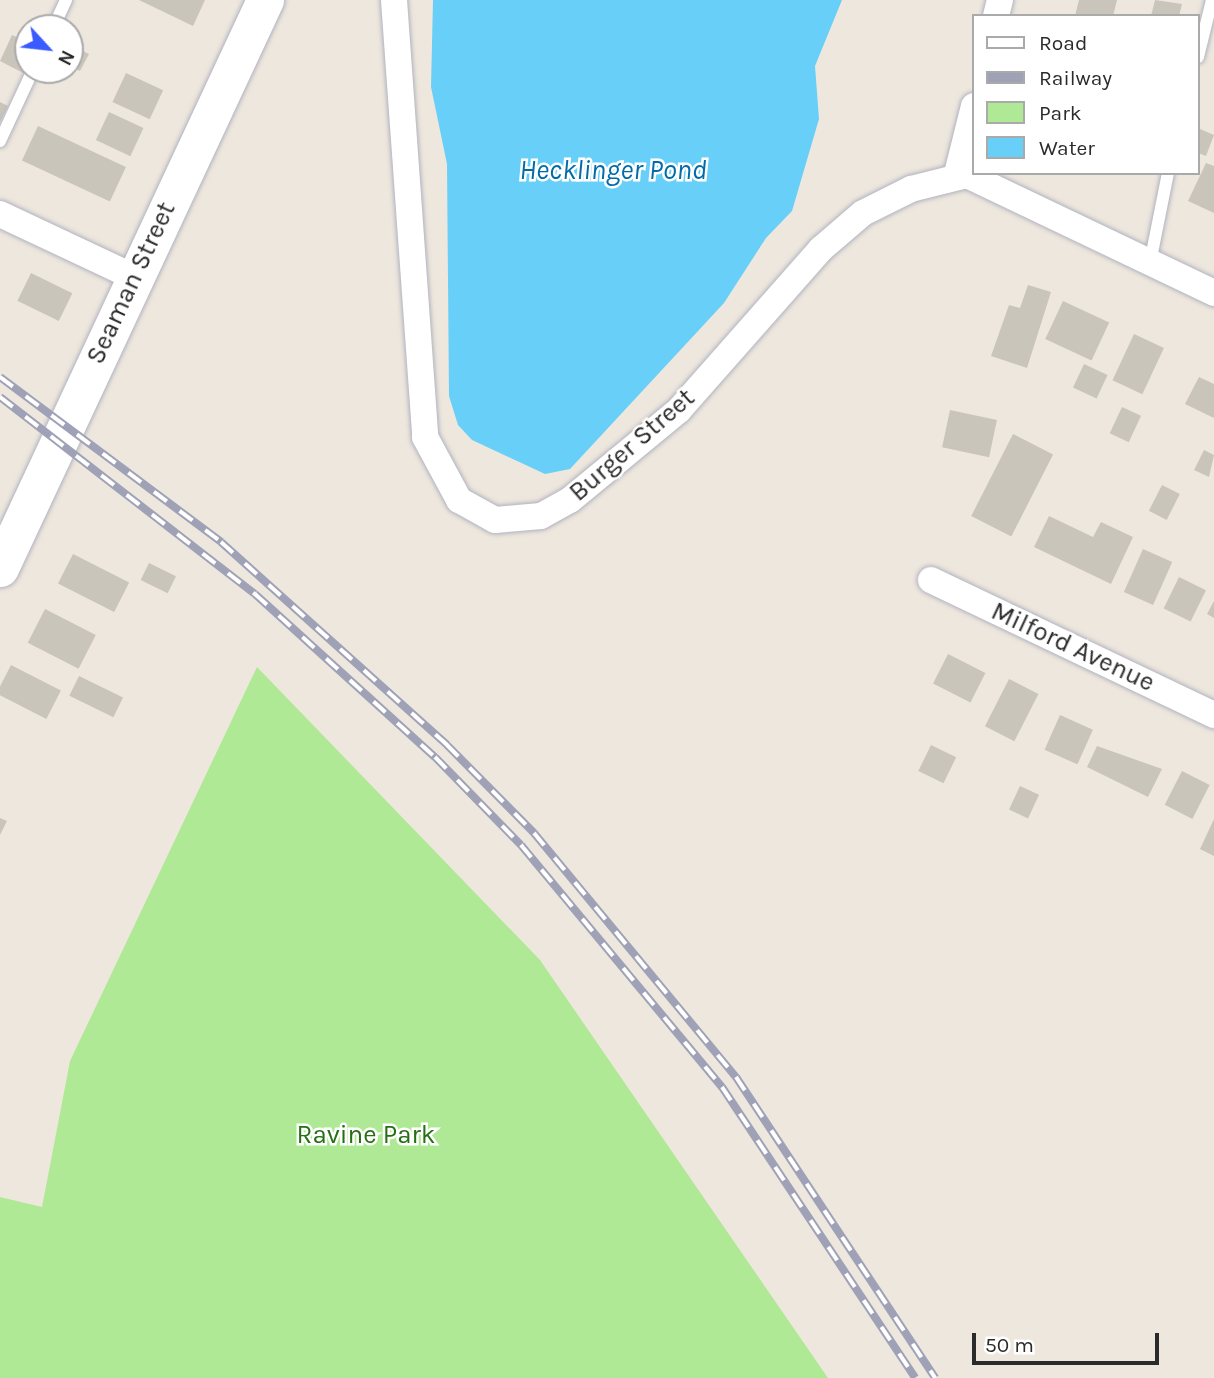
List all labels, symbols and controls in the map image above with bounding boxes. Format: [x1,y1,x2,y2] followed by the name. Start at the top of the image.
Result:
[14,14,84,84] north arrow
[972,14,1200,175] legend
[1039,31,1087,55] text: Road
[53,47,79,69] text: N
[1039,66,1112,90] text: Railway
[1039,101,1082,125] text: Park
[1039,136,1095,160] text: Water
[519,153,707,187] water label: Hecklinger Pond
[80,197,182,369] street label: Seaman Street
[563,382,701,508] street label: Burger Street
[986,596,1160,698] street label: Milford Avenue
[296,1119,436,1151] park label: Ravine Park
[976,1318,1163,1362] scale bar
[985,1333,1034,1357] text: 50 m

